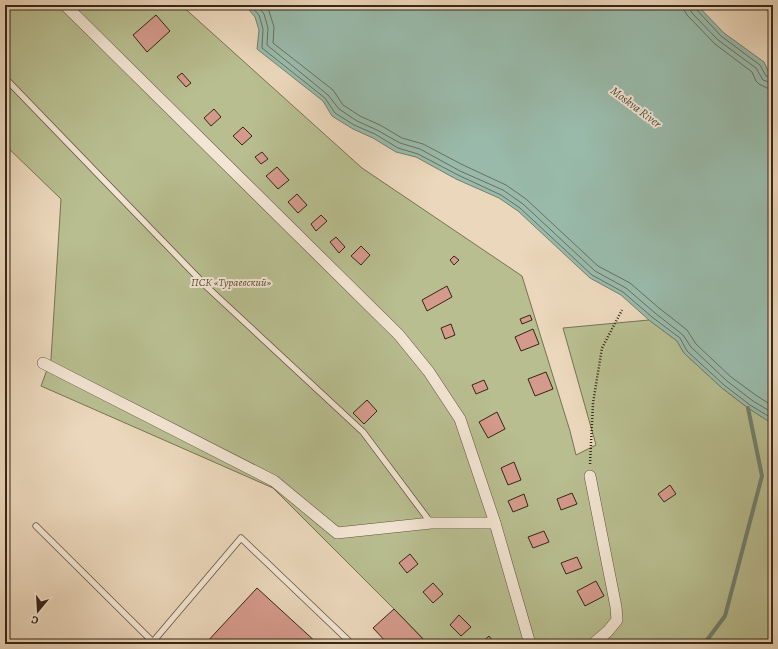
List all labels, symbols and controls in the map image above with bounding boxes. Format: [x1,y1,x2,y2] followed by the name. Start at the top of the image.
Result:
[607,83,665,132] water label: Moskva River
[191,275,271,290] park label: ПСК «Тураевский»
[18,591,58,631] north arrow
[29,612,41,628] text: С

